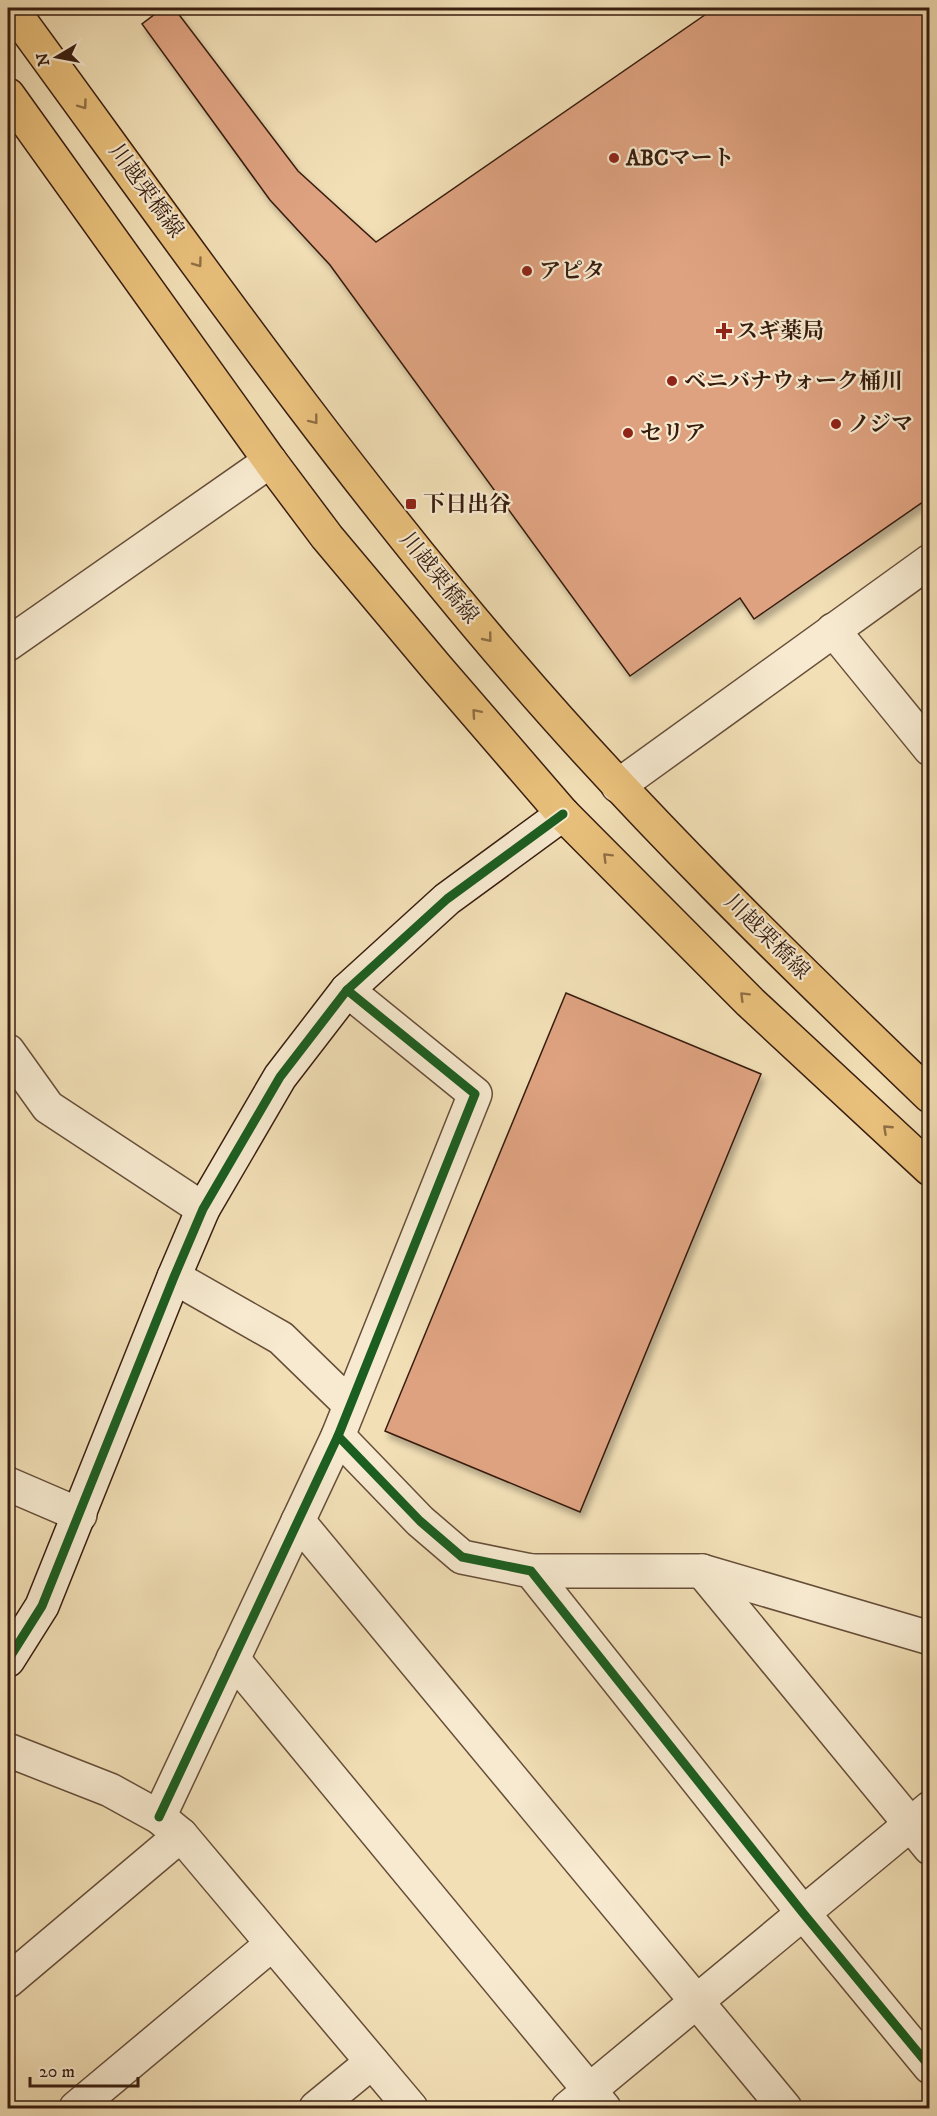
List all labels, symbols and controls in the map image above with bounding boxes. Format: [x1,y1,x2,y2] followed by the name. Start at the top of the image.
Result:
[27,27,87,87] north arrow
[32,51,54,68] text: N
[76,99,87,110] one-way arrow
[103,139,189,243] street label: 川越栗橋線
[625,145,735,172] place label: ABCマート
[607,151,621,165] marker: ABCマート
[191,256,202,267] one-way arrow
[539,258,605,285] place label: アピタ
[520,264,534,278] marker: アピタ
[736,318,824,345] place label: スギ薬局
[717,324,731,338] marker: スギ薬局
[684,368,903,395] place label: ベニバナウォーク桶川
[665,374,679,388] marker: ベニバナウォーク桶川
[848,411,913,438] place label: ノジマ
[307,413,318,424] one-way arrow
[829,417,843,431] marker: ノジマ
[640,420,706,447] place label: セリア
[621,426,635,440] marker: セリア
[423,491,511,518] place label: 下日出谷
[404,497,418,511] marker: 下日出谷
[394,527,484,629] street label: 川越栗橋線
[481,631,492,642] one-way arrow
[472,709,483,720] one-way arrow
[603,854,614,865] one-way arrow
[719,889,815,985] street label: 川越栗橋線
[741,992,752,1003] one-way arrow
[883,1125,893,1136] one-way arrow
[30,2050,138,2088] scale bar
[39,2061,75,2083] text: 20 m

